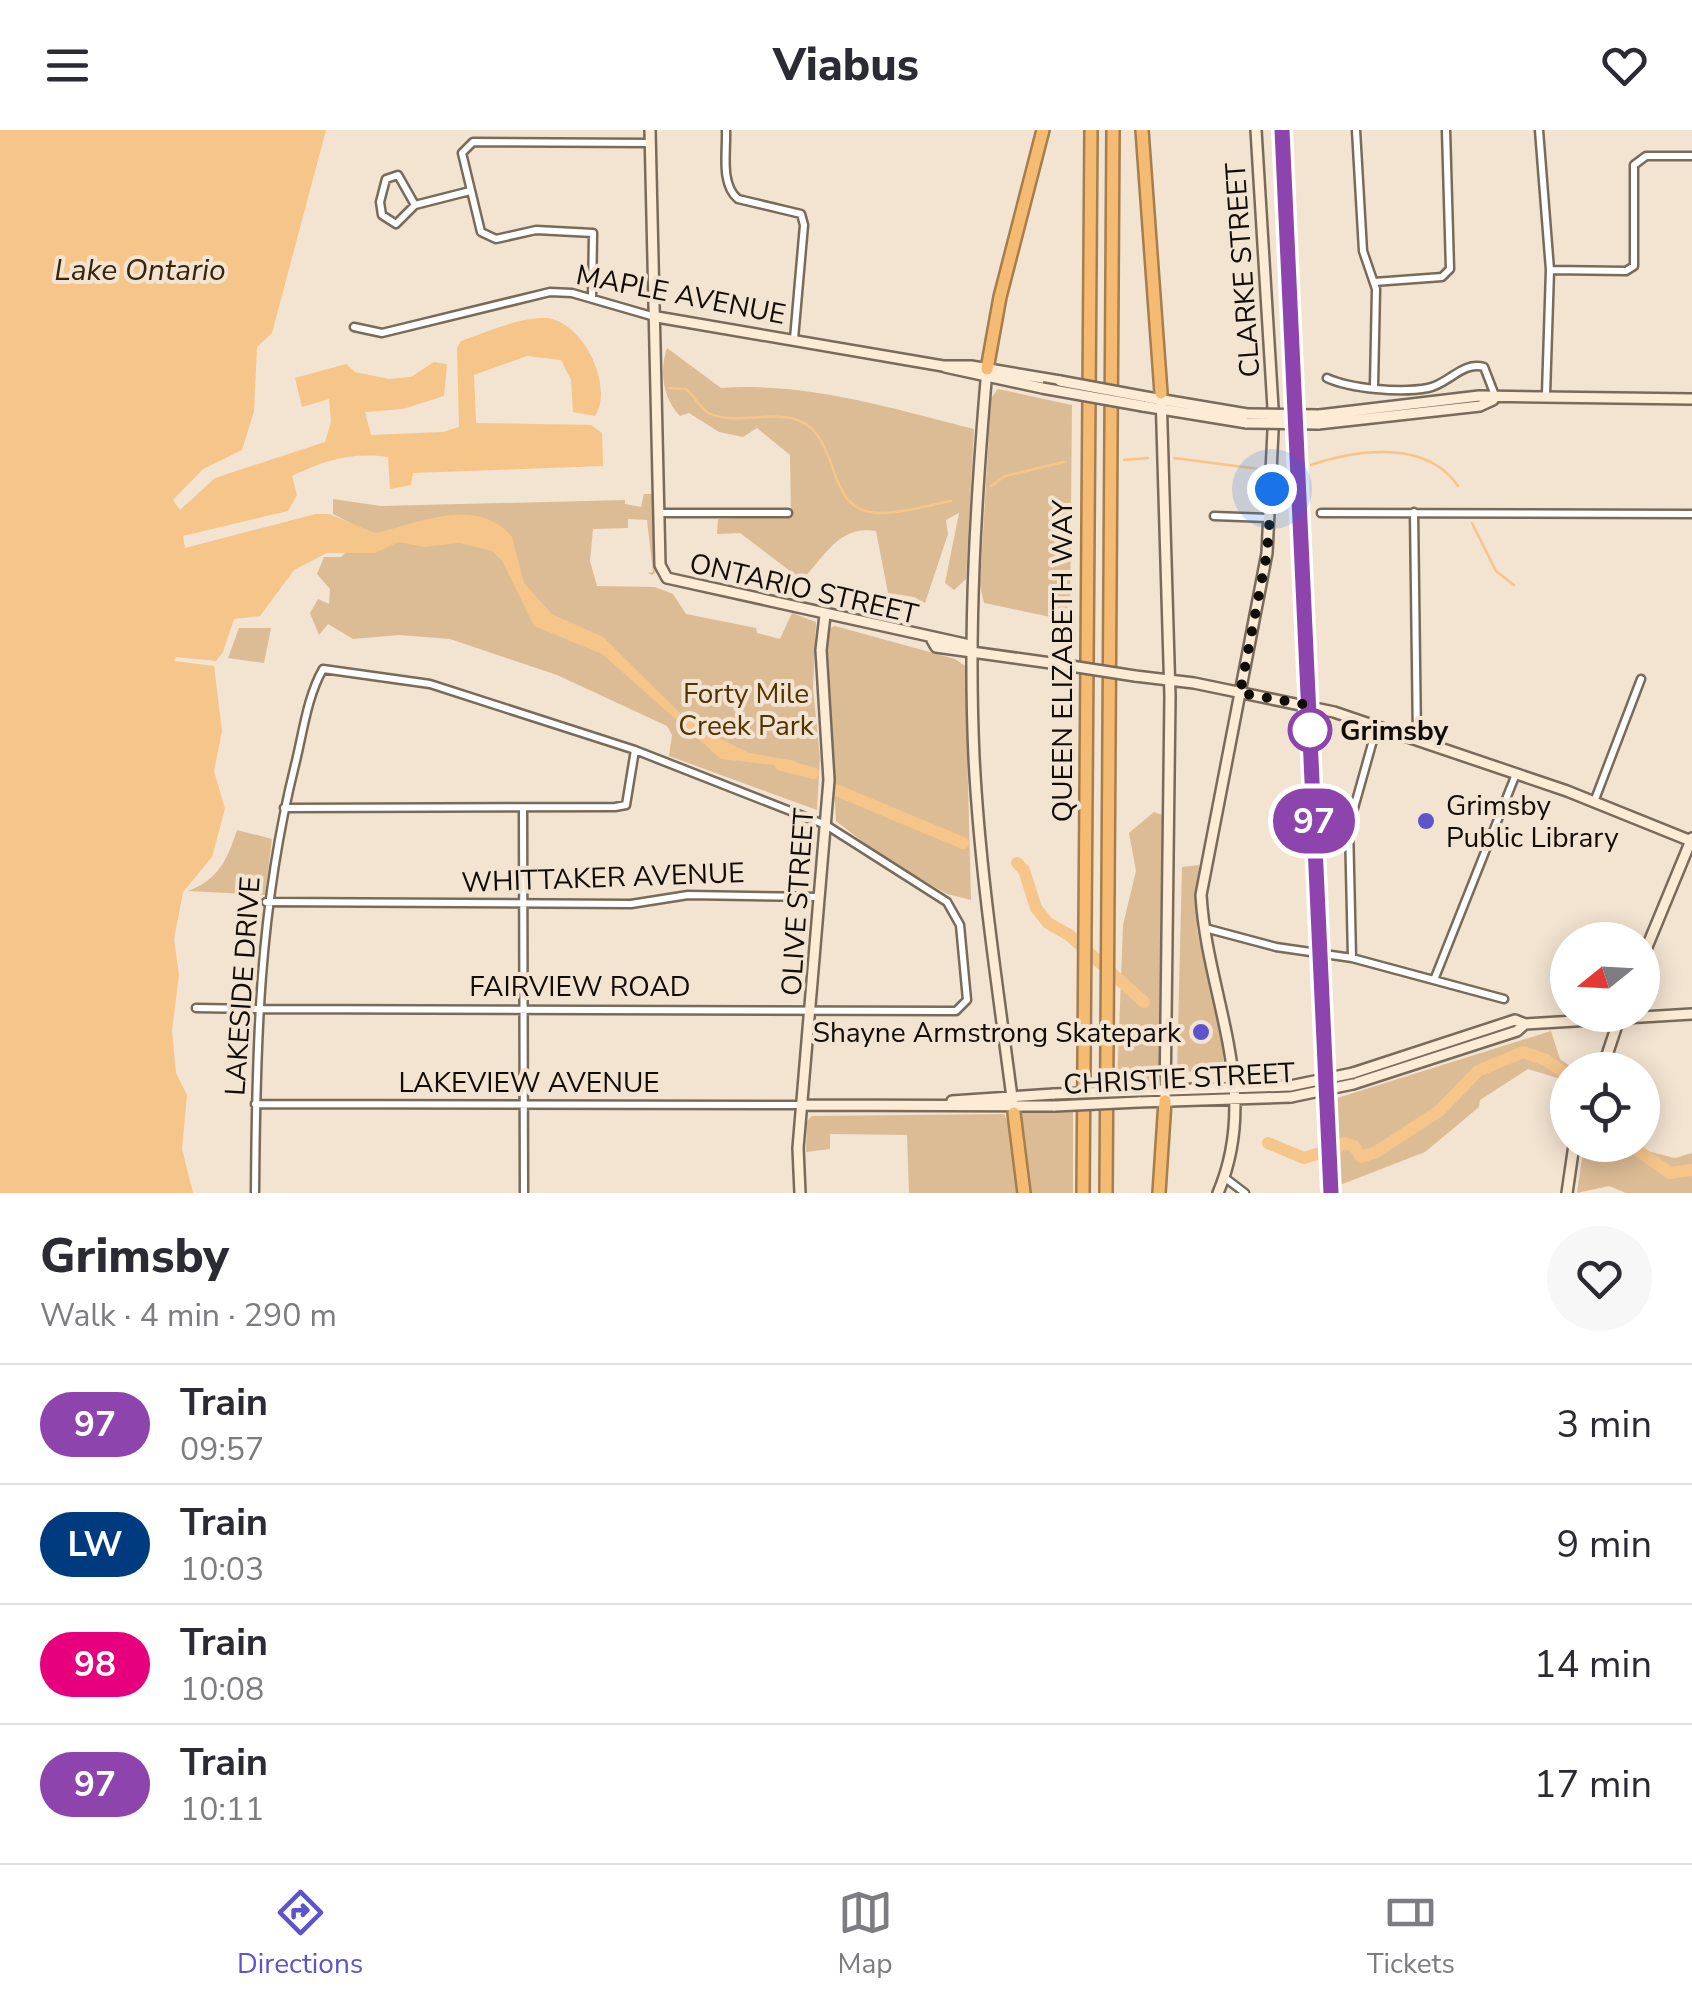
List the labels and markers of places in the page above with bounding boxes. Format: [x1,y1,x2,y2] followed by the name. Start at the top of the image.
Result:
[1289,709,1331,751] marker: Grimsby
[1340,712,1448,750] place label: Grimsby
[1446,787,1619,857] place label: Grimsby Public Library
[1415,810,1437,832] marker: Grimsby Public Library
[813,1014,1182,1052] place label: Shayne Armstrong Skatepark
[1190,1021,1212,1043] marker: Shayne Armstrong Skatepark

